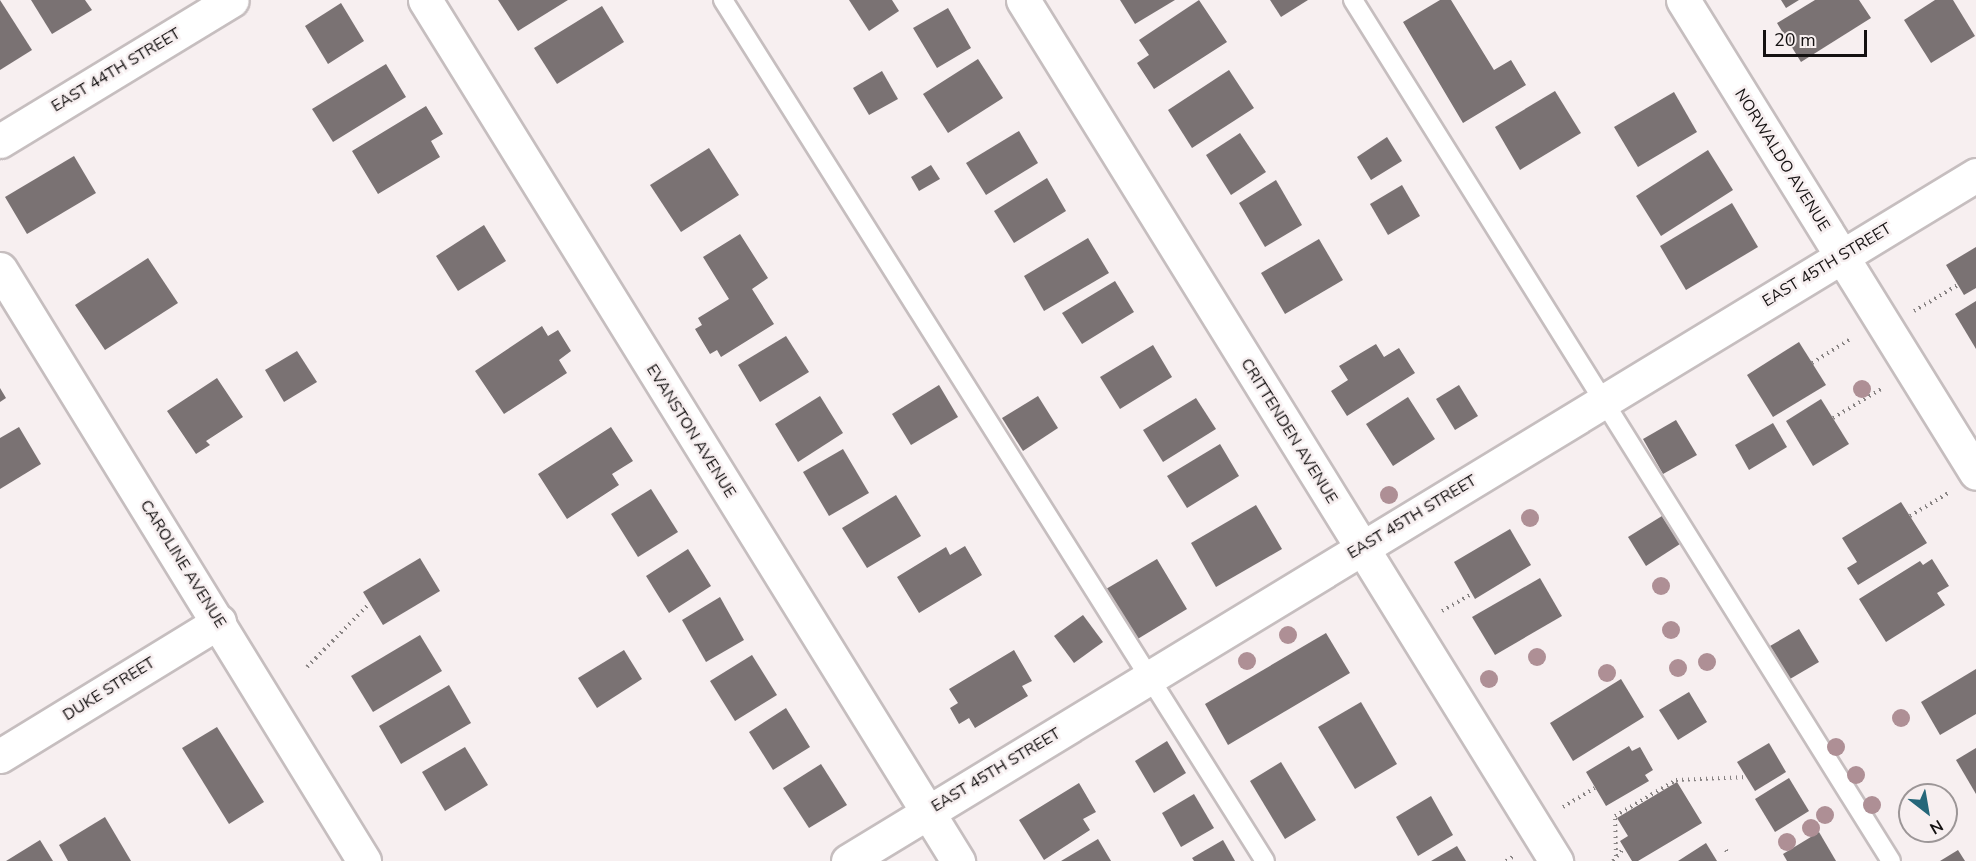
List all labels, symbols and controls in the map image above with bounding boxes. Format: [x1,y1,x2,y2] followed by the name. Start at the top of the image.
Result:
[1766,18,1870,56] scale bar
[48,24,184,116] street label: EAST 44TH STREET
[1774,28,1816,52] text: 20 m
[1730,85,1834,235] street label: NORWALDO AVENUE
[1759,219,1895,311] street label: EAST 45TH STREET
[1237,355,1341,507] street label: CRITTENDEN AVENUE
[642,361,740,501] street label: EVANSTON AVENUE
[1344,471,1480,563] street label: EAST 45TH STREET
[136,497,230,631] street label: CAROLINE AVENUE
[59,653,159,725] street label: DUKE STREET
[928,724,1064,816] street label: EAST 45TH STREET
[1898,783,1958,843] north arrow
[1925,814,1947,839] text: N

